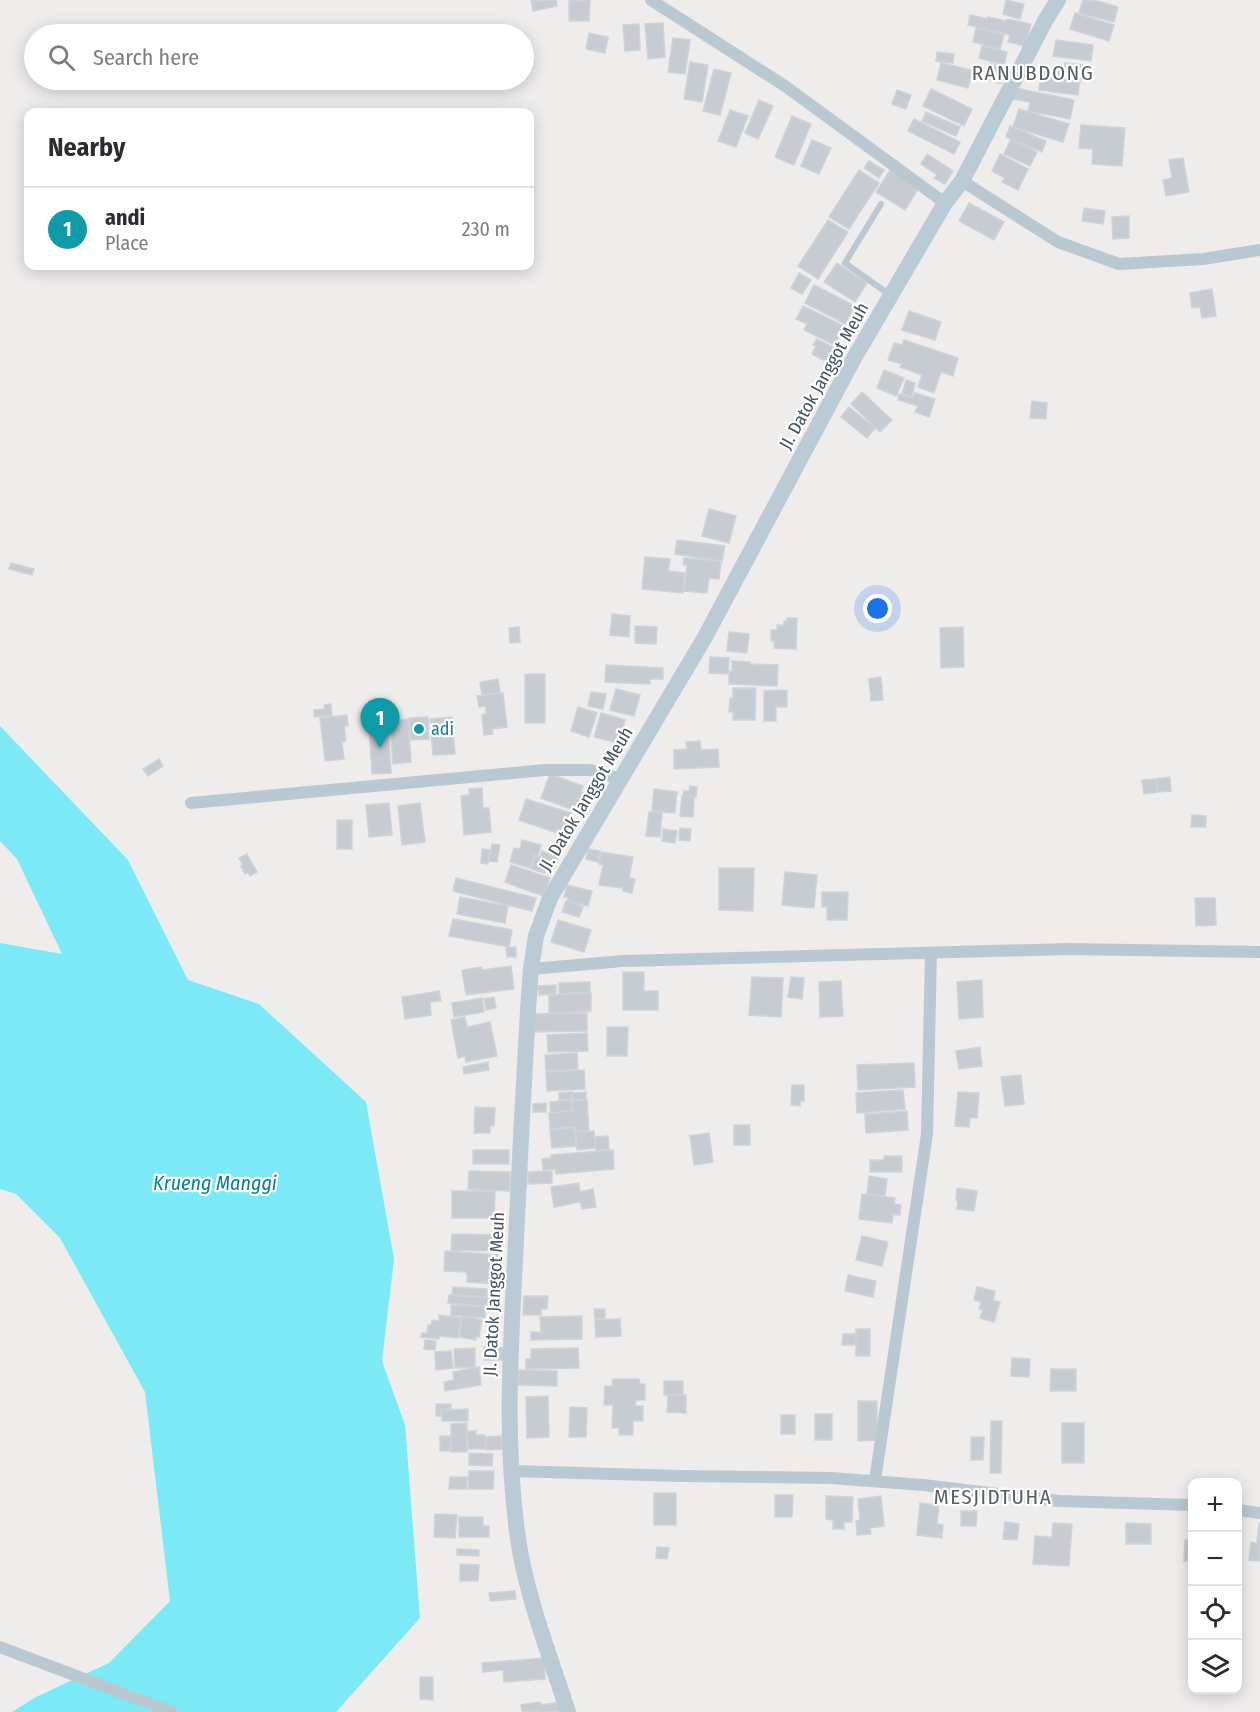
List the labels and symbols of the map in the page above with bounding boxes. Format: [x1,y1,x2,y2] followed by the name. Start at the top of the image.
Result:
[972,60,1094,86] district label: RANUBDONG
[774,299,874,453] street label: JI. Datok Janggot Meuh
[863,594,892,623] your location
[360,698,400,748] pin: 1
[431,718,454,740] place label: adi
[412,722,426,736] marker: adi
[534,723,638,875] street label: JI. Datok Janggot Meuh
[153,1171,277,1195] water label: Krueng Manggi
[479,1211,509,1377] street label: JI. Datok Janggot Meuh
[934,1484,1052,1510] district label: MESJIDTUHA

